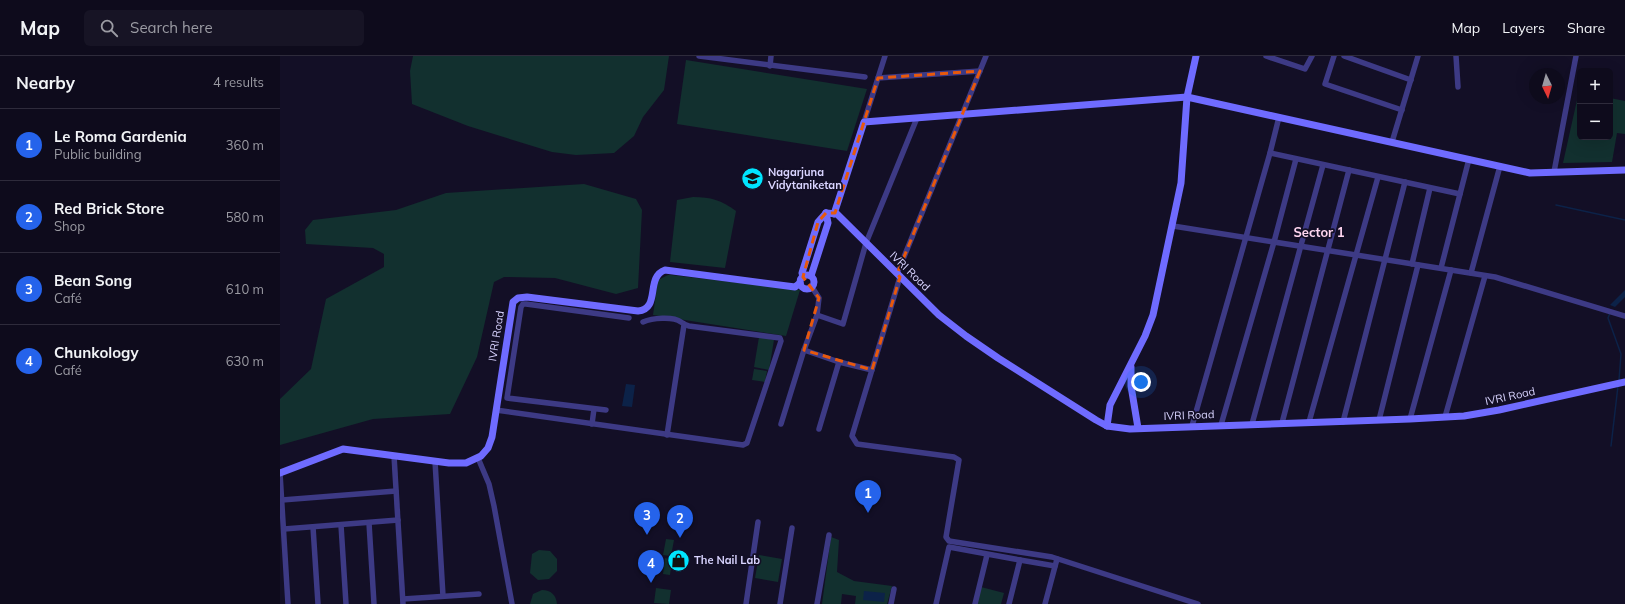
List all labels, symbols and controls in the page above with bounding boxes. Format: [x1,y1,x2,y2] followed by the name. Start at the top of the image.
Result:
[84,10,364,46] search box
[20,16,60,40] text: Map
[98,17,120,39] icon: search
[130,18,213,37] text: Search here
[1451,19,1480,37] text: Map
[1502,19,1545,37] text: Layers
[1567,19,1605,37] text: Share
[1529,68,1565,104] north arrow
[1577,68,1613,140] map controls
[1577,68,1613,104] button: +
[16,72,75,93] text: Nearby
[213,74,264,90] text: 4 results
[1577,104,1613,140] button: −
[54,127,187,146] text: Le Roma Gardenia
[25,137,33,153] text: 1
[226,137,264,153] text: 360 m
[54,146,142,162] text: Public building
[740,165,766,191] school or university icon: Nagarjuna Vidytaniketan
[767,165,842,192] place label: Nagarjuna Vidytaniketan
[54,199,164,218] text: Red Brick Store
[25,209,33,225] text: 2
[226,209,264,225] text: 580 m
[54,218,85,234] text: Shop
[1293,224,1345,240] district label: Sector 1
[887,248,933,294] street label: IVRI Road
[54,271,132,290] text: Bean Song
[25,281,33,297] text: 3
[226,281,264,297] text: 610 m
[54,290,82,306] text: Café
[485,310,507,362] street label: IVRI Road
[54,343,139,362] text: Chunkology
[25,353,33,369] text: 4
[226,353,264,369] text: 630 m
[54,362,82,378] text: Café
[1131,372,1151,392] your location
[1484,384,1536,408] street label: IVRI Road
[1163,407,1215,423] street label: IVRI Road
[855,480,881,513] pin: 1
[634,502,660,535] pin: 3
[667,505,693,538] pin: 2
[665,547,691,573] shop icon: The Nail Lab
[638,550,664,583] pin: 4
[694,553,760,567] place label: The Nail Lab

